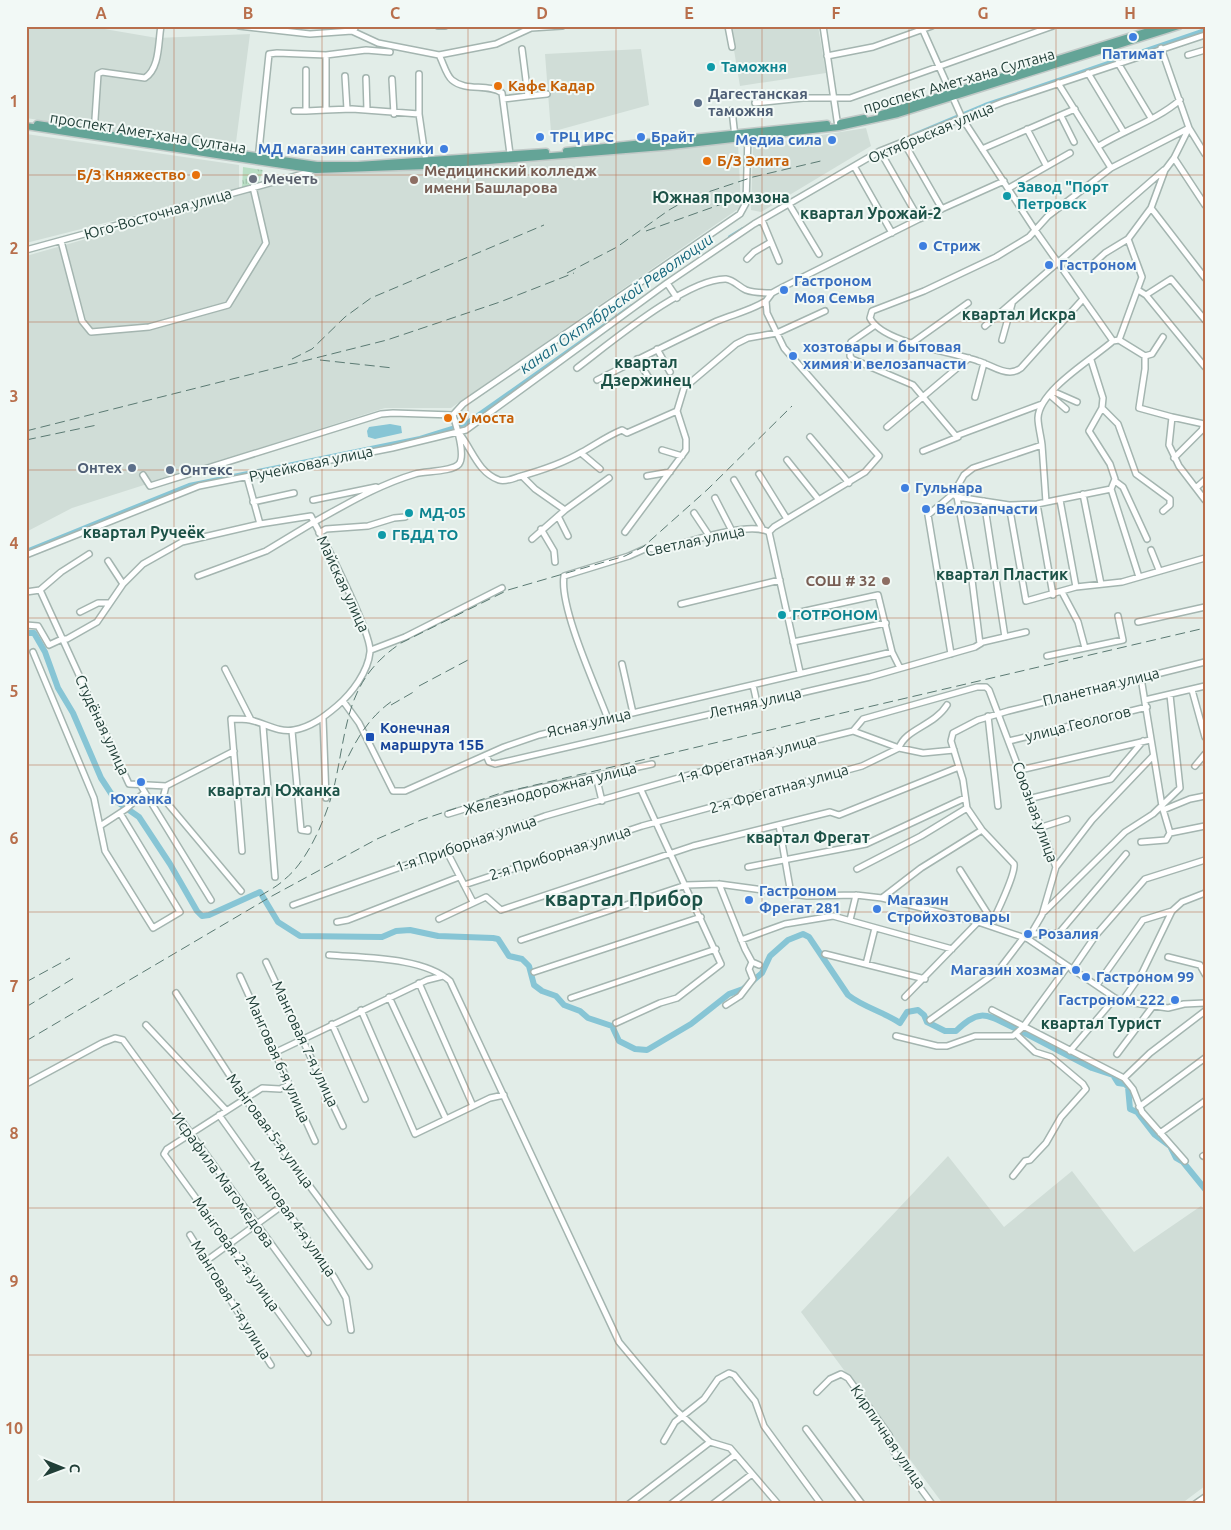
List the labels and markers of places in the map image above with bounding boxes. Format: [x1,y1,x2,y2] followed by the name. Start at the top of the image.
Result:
[1127,31,1139,43] marker: Патимат
[1102,45,1165,62] place label: Патимат
[721,58,787,75] place label: Таможня
[705,61,717,73] marker: Таможня
[508,77,595,94] place label: Кафе Кадар
[492,80,504,92] marker: Кафе Кадар
[708,85,808,119] place label: Дагестанская таможня
[692,97,704,109] marker: Дагестанская таможня
[550,128,614,145] place label: ТРЦ ИРС
[651,128,695,145] place label: Брайт
[534,131,546,143] marker: ТРЦ ИРС
[635,131,647,143] marker: Брайт
[735,131,822,148] place label: Медиа сила
[826,134,838,146] marker: Медиа сила
[258,140,434,157] place label: МД магазин сантехники
[438,143,450,155] marker: МД магазин сантехники
[717,152,789,169] place label: Б/З Элита
[701,155,713,167] marker: Б/З Элита
[424,162,597,196] place label: Медицинский колледж имени Башларова
[77,166,186,183] place label: Б/З Княжество
[190,169,202,181] marker: Б/З Княжество
[263,170,318,187] place label: Мечеть
[247,173,259,185] marker: Мечеть
[408,174,420,186] marker: Медицинский колледж имени Башларова
[1017,178,1109,212] place label: Завод "Порт Петровск
[1001,190,1013,202] marker: Завод "Порт Петровск
[933,237,981,254] place label: Стриж
[917,240,929,252] marker: Стриж
[1059,256,1137,273] place label: Гастроном
[1043,259,1055,271] marker: Гастроном
[794,272,875,306] place label: Гастроном Моя Семья
[778,284,790,296] marker: Гастроном Моя Семья
[803,338,966,372] place label: хозтовары и бытовая химия и велозапчасти
[787,350,799,362] marker: хозтовары и бытовая химия и велозапчасти
[458,409,514,426] place label: У моста
[442,412,454,424] marker: У моста
[77,459,122,476] place label: Онтех
[180,461,233,478] place label: Онтекс
[126,462,138,474] marker: Онтех
[164,464,176,476] marker: Онтекс
[915,479,983,496] place label: Гульнара
[899,482,911,494] marker: Гульнара
[936,500,1038,517] place label: Велозапчасти
[920,503,932,515] marker: Велозапчасти
[419,504,466,521] place label: МД-05
[403,507,415,519] marker: МД-05
[392,526,458,543] place label: ГБДД ТО
[376,529,388,541] marker: ГБДД ТО
[805,572,876,589] place label: СОШ # 32
[880,575,892,587] marker: СОШ # 32
[792,606,878,623] place label: ГОТРОНОМ
[776,609,788,621] marker: ГОТРОНОМ
[380,719,484,753] place label: Конечная маршрута 15Б
[364,731,376,743] marker: Конечная маршрута 15Б
[135,776,147,788] marker: Южанка
[110,790,172,807] place label: Южанка
[759,882,841,916] place label: Гастроном Фрегат 281
[887,891,1010,925] place label: Магазин Стройхозтовары
[743,894,755,906] marker: Гастроном Фрегат 281
[871,903,883,915] marker: Магазин Стройхозтовары
[1038,925,1099,942] place label: Розалия
[1022,928,1034,940] marker: Розалия
[951,961,1066,978] place label: Магазин хозмаг
[1070,964,1082,976] marker: Магазин хозмаг
[1096,968,1194,985] place label: Гастроном 99
[1080,971,1092,983] marker: Гастроном 99
[1058,991,1165,1008] place label: Гастроном 222
[1169,994,1181,1006] marker: Гастроном 222

